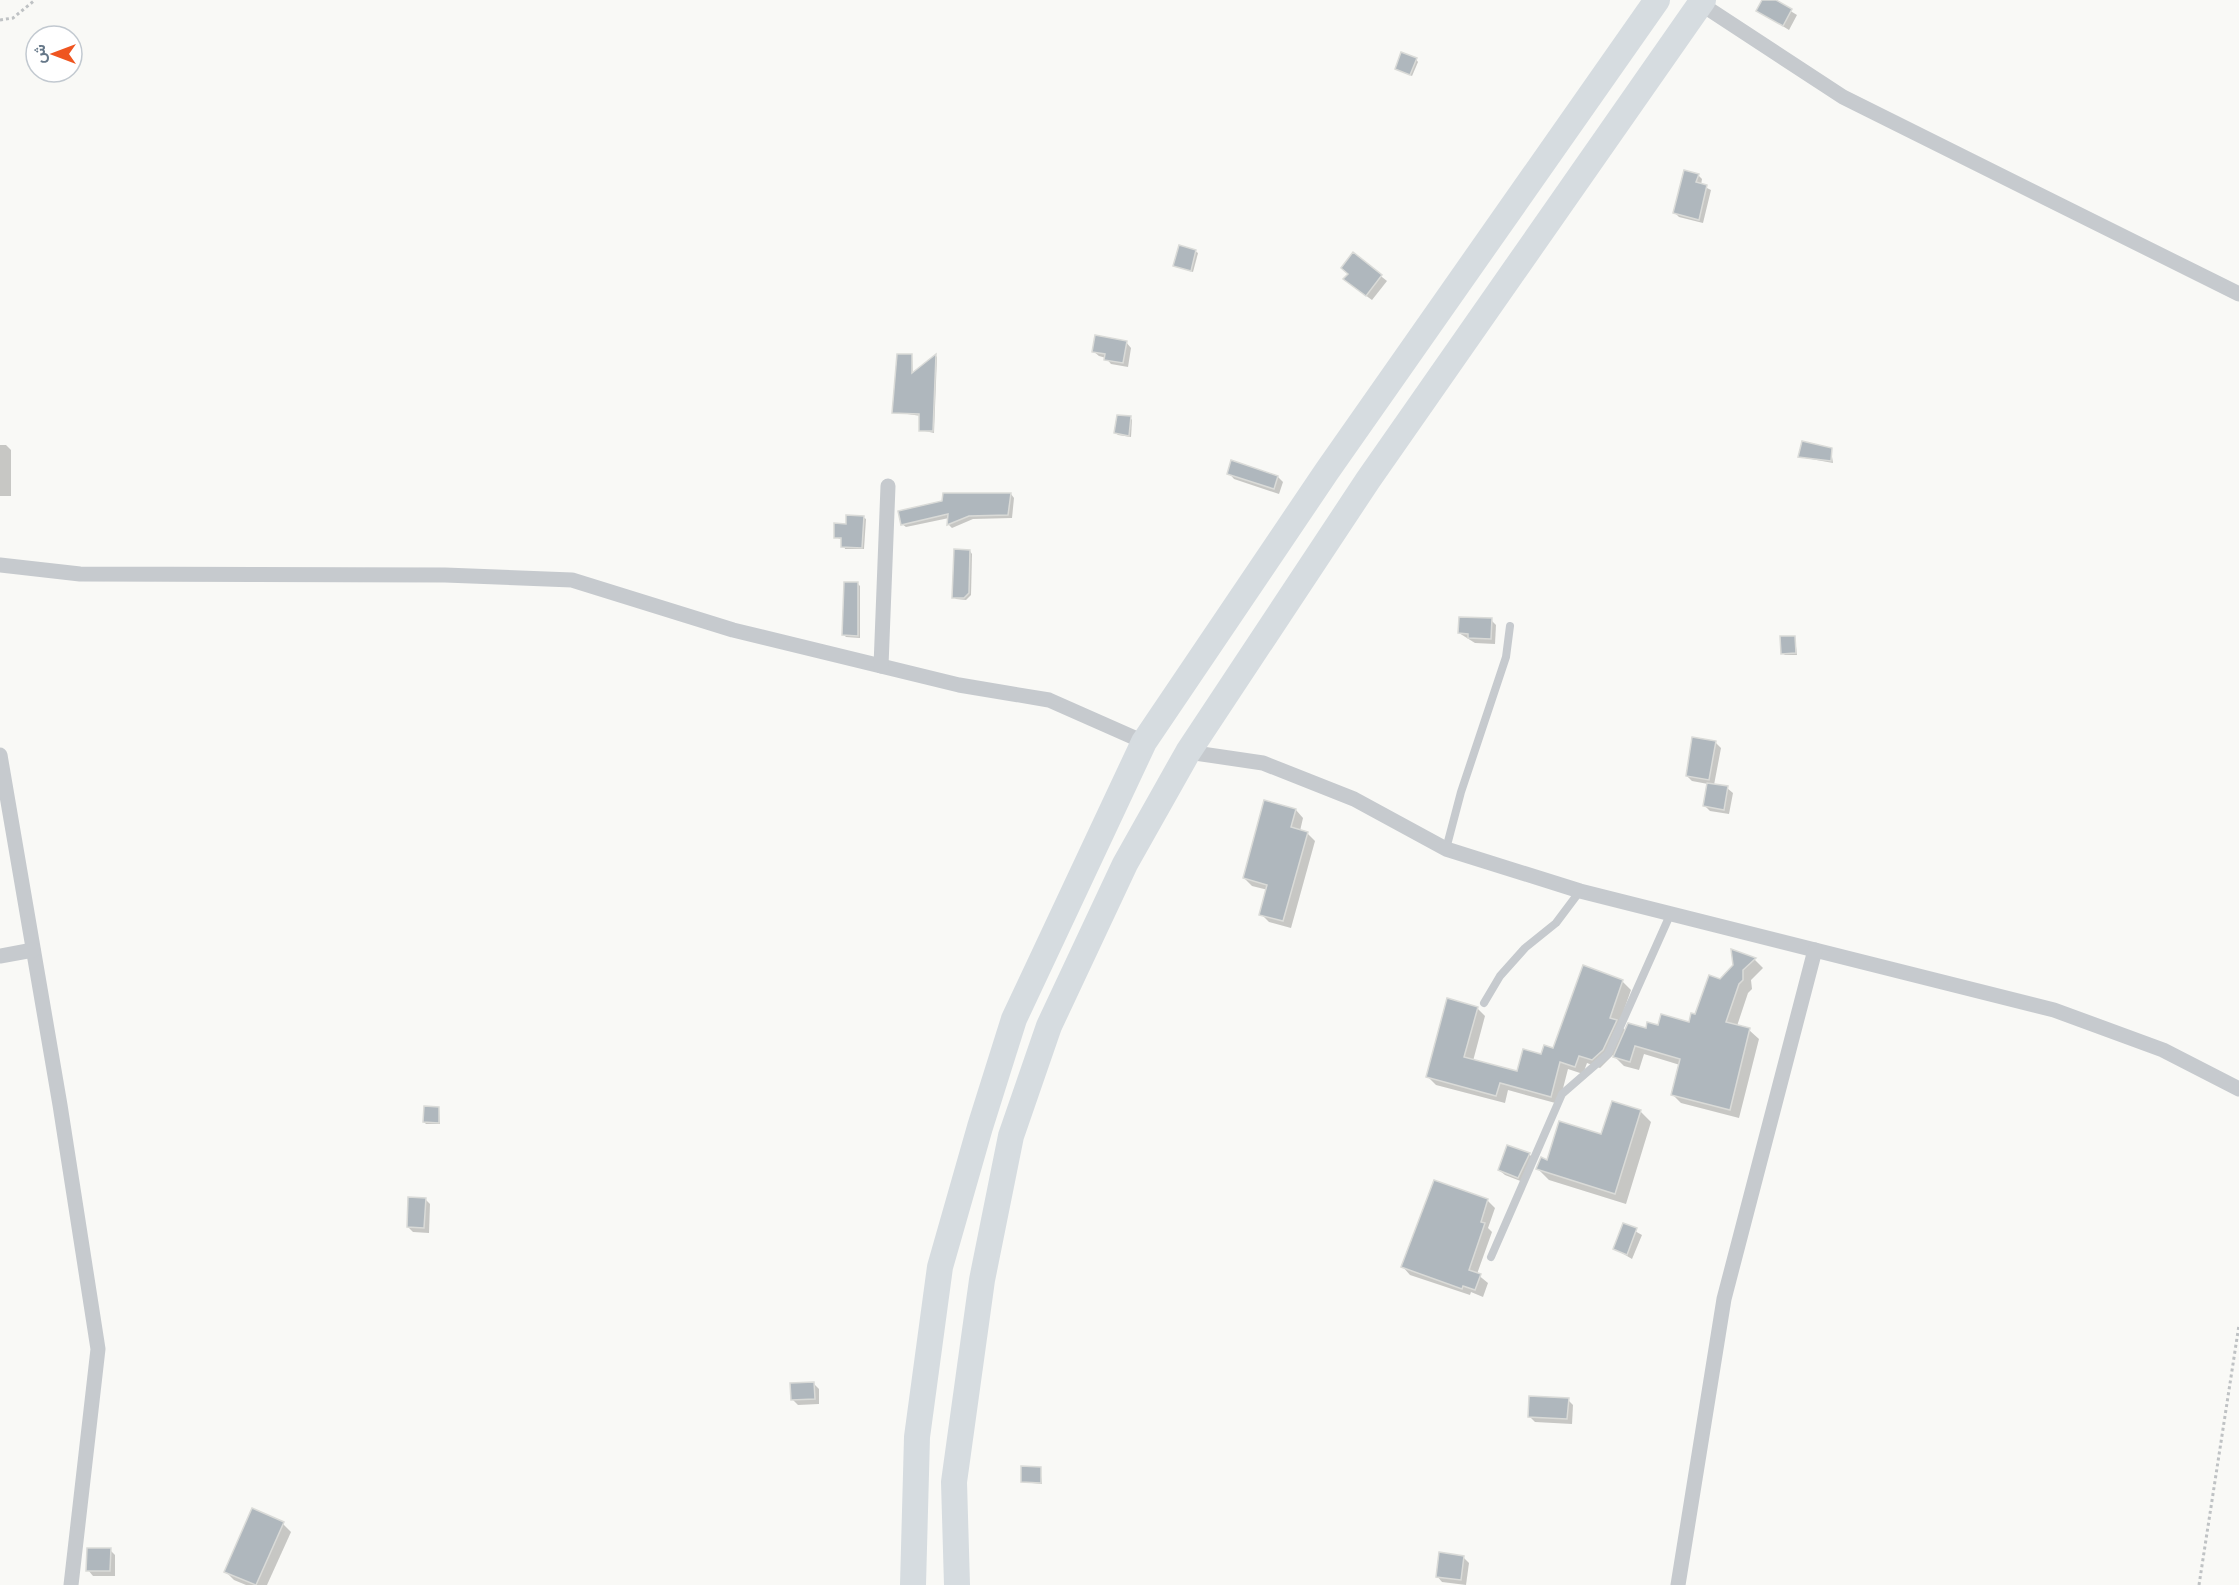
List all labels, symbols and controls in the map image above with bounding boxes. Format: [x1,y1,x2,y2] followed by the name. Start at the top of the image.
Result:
[24,24,84,84] north arrow
[29,44,50,64] text: ش

